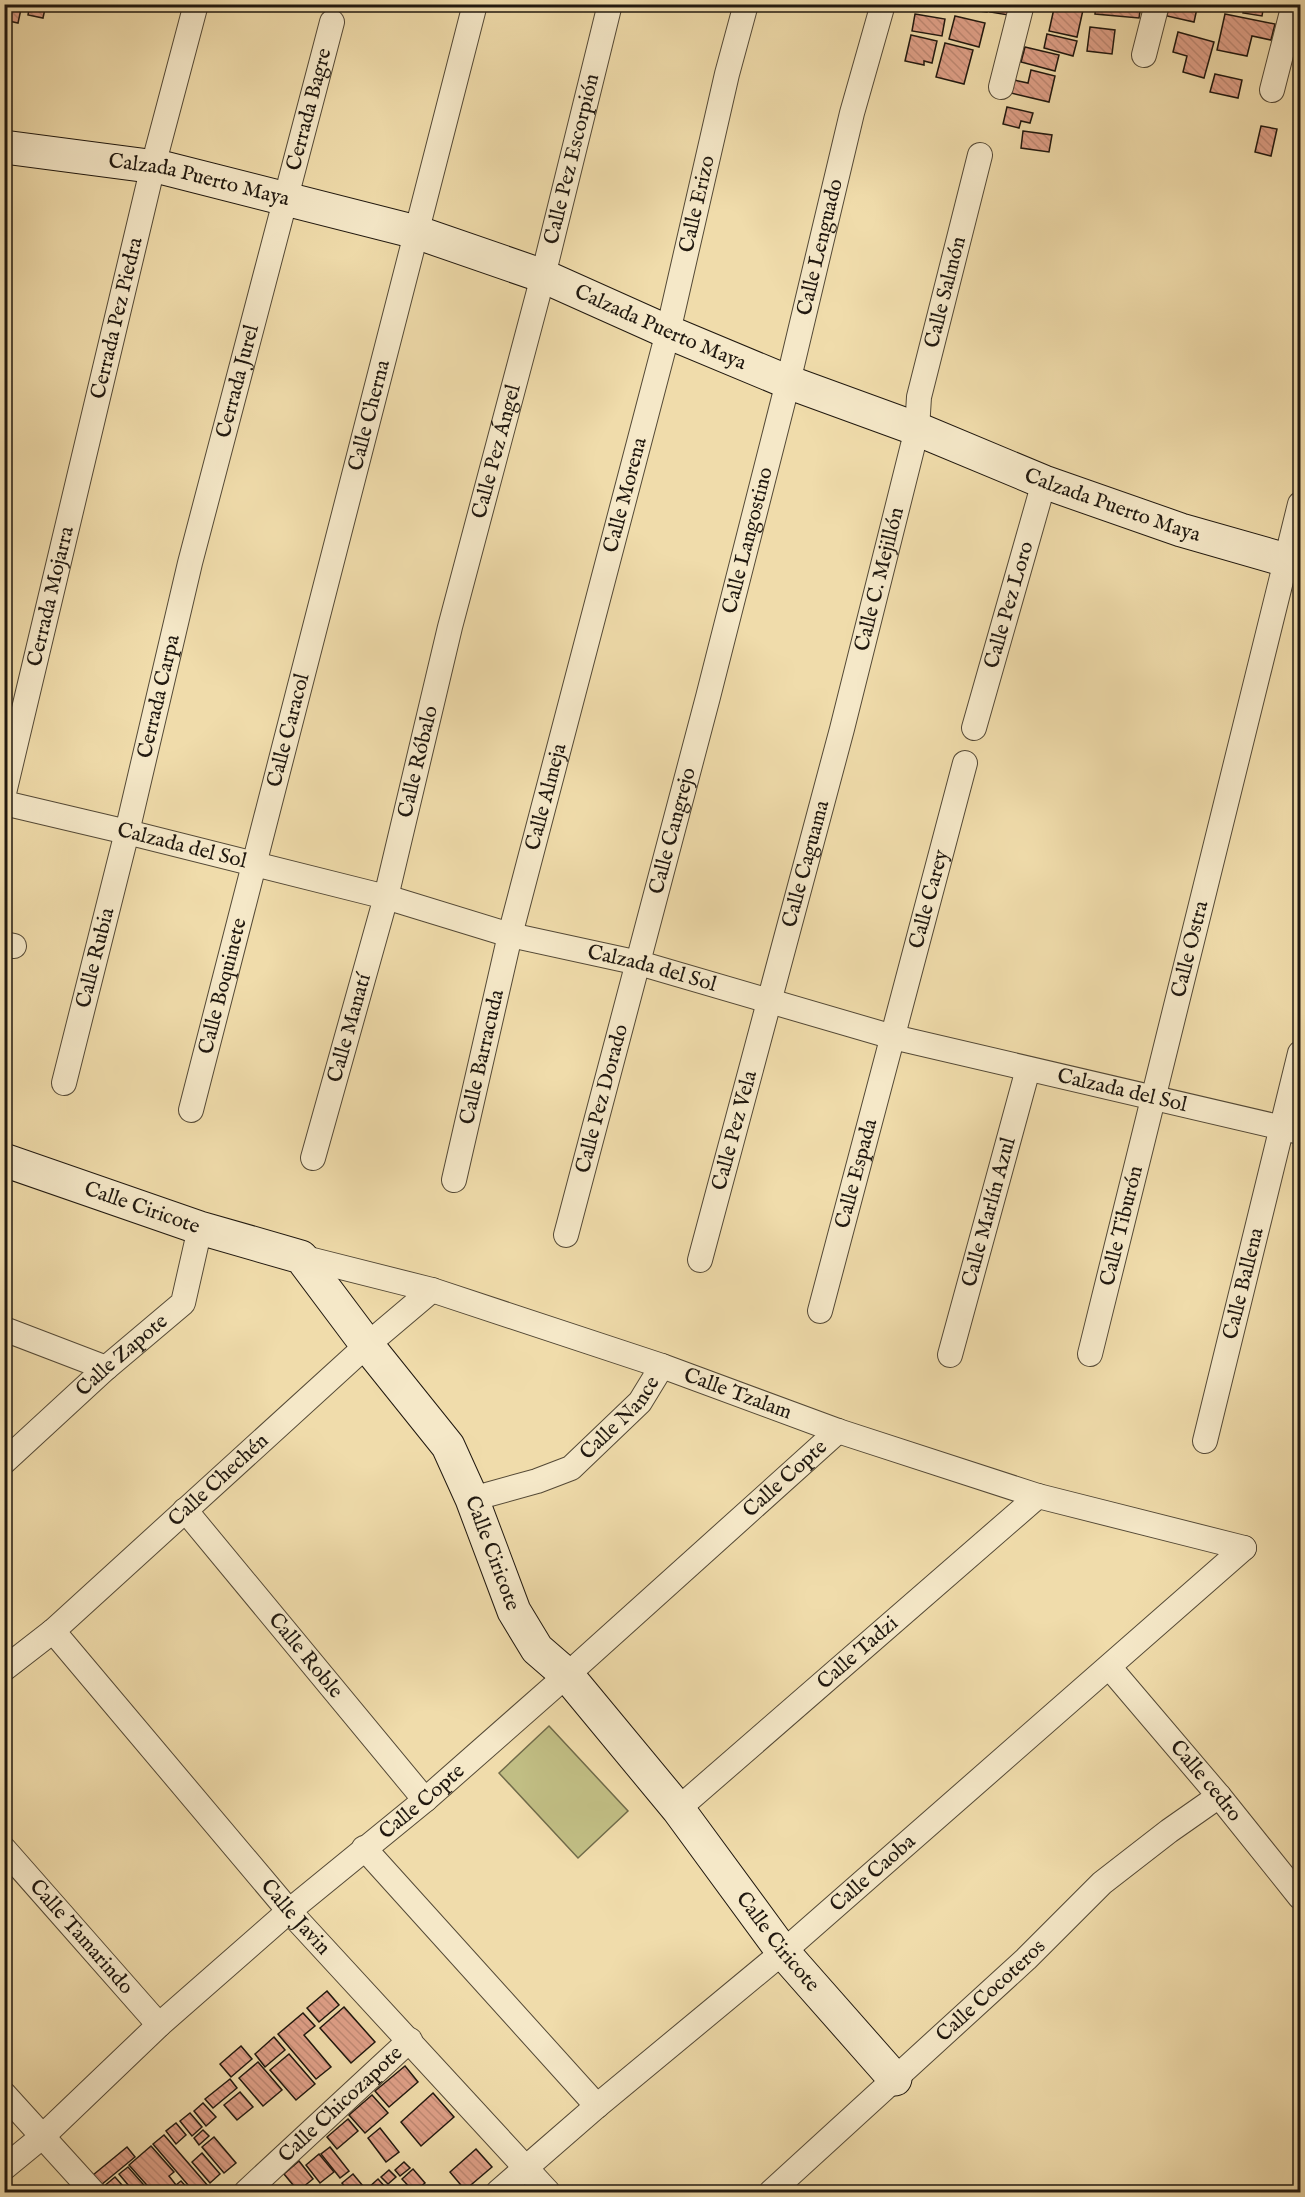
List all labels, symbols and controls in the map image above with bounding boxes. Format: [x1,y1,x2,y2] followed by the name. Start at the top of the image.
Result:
[280,45,338,174] street label: Cerrada Bagre
[538,71,606,247] street label: Calle Pez Escorpión
[107,147,293,213] street label: Calzada Puerto Maya
[673,153,721,255] street label: Calle Erizo
[791,176,849,318] street label: Calle Lenguado
[85,234,149,402] street label: Cerrada Pez Piedra
[918,234,972,351] street label: Calle Salmón
[570,278,751,377] street label: Calzada Puerto Maya
[210,321,266,441] street label: Cerrada Jurel
[342,356,397,474] street label: Calle Cherna
[466,381,527,522] street label: Calle Pez Ángel
[597,434,654,556] street label: Calle Morena
[1020,462,1204,549] street label: Calzada Puerto Maya
[716,464,779,617] street label: Calle Langostino
[848,504,910,654] street label: Calle C. Mejillón
[21,523,81,669] street label: Cerrada Mojarra
[978,538,1040,672] street label: Calle Pez Loro
[131,631,187,761] street label: Cerrada Carpa
[261,670,316,790] street label: Calle Caracol
[392,703,444,820] street label: Calle Róbalo
[519,740,573,853] street label: Calle Almeja
[643,764,702,897] street label: Calle Cangrejo
[776,796,836,930] street label: Calle Caguama
[115,817,250,875] street label: Calzada del Sol
[903,846,955,952] street label: Calle Carey
[1165,897,1215,1000] street label: Calle Ostra
[70,904,121,1011] street label: Calle Rubia
[192,915,253,1057] street label: Calle Boquinete
[585,939,720,998] street label: Calzada del Sol
[321,969,378,1085] street label: Calle Manatí
[454,986,511,1127] street label: Calle Barracuda
[569,1021,635,1176] street label: Calle Pez Dorado
[1055,1062,1190,1119] street label: Calzada del Sol
[706,1067,764,1193] street label: Calle Pez Vela
[829,1115,884,1232] street label: Calle Espada
[956,1134,1022,1290] street label: Calle Marlín Azul
[1094,1163,1149,1289] street label: Calle Tiburón
[80,1175,204,1241] street label: Calle Ciricote
[1217,1224,1270,1342] street label: Calle Ballena
[70,1308,174,1403] street label: Calle Zapote
[680,1362,796,1426] street label: Calle Tzalam
[574,1371,666,1466] street label: Calle Nance
[163,1428,274,1533] street label: Calle Chechén
[737,1434,833,1524] street label: Calle Copte
[458,1492,526,1615] street label: Calle Ciricote
[262,1607,349,1704] street label: Calle Roble
[811,1610,904,1696] street label: Calle Tadzi
[1164,1734,1248,1827] street label: Calle cedro
[373,1757,471,1846] street label: Calle Copte
[824,1828,922,1918] street label: Calle Caoba
[23,1874,139,2000] street label: Calle Tamarindo
[254,1874,336,1961] street label: Calle Javin
[730,1886,826,1998] street label: Calle Ciricote
[930,1934,1051,2048] street label: Calle Cocoteros
[273,2040,409,2169] street label: Calle Chicozapote

